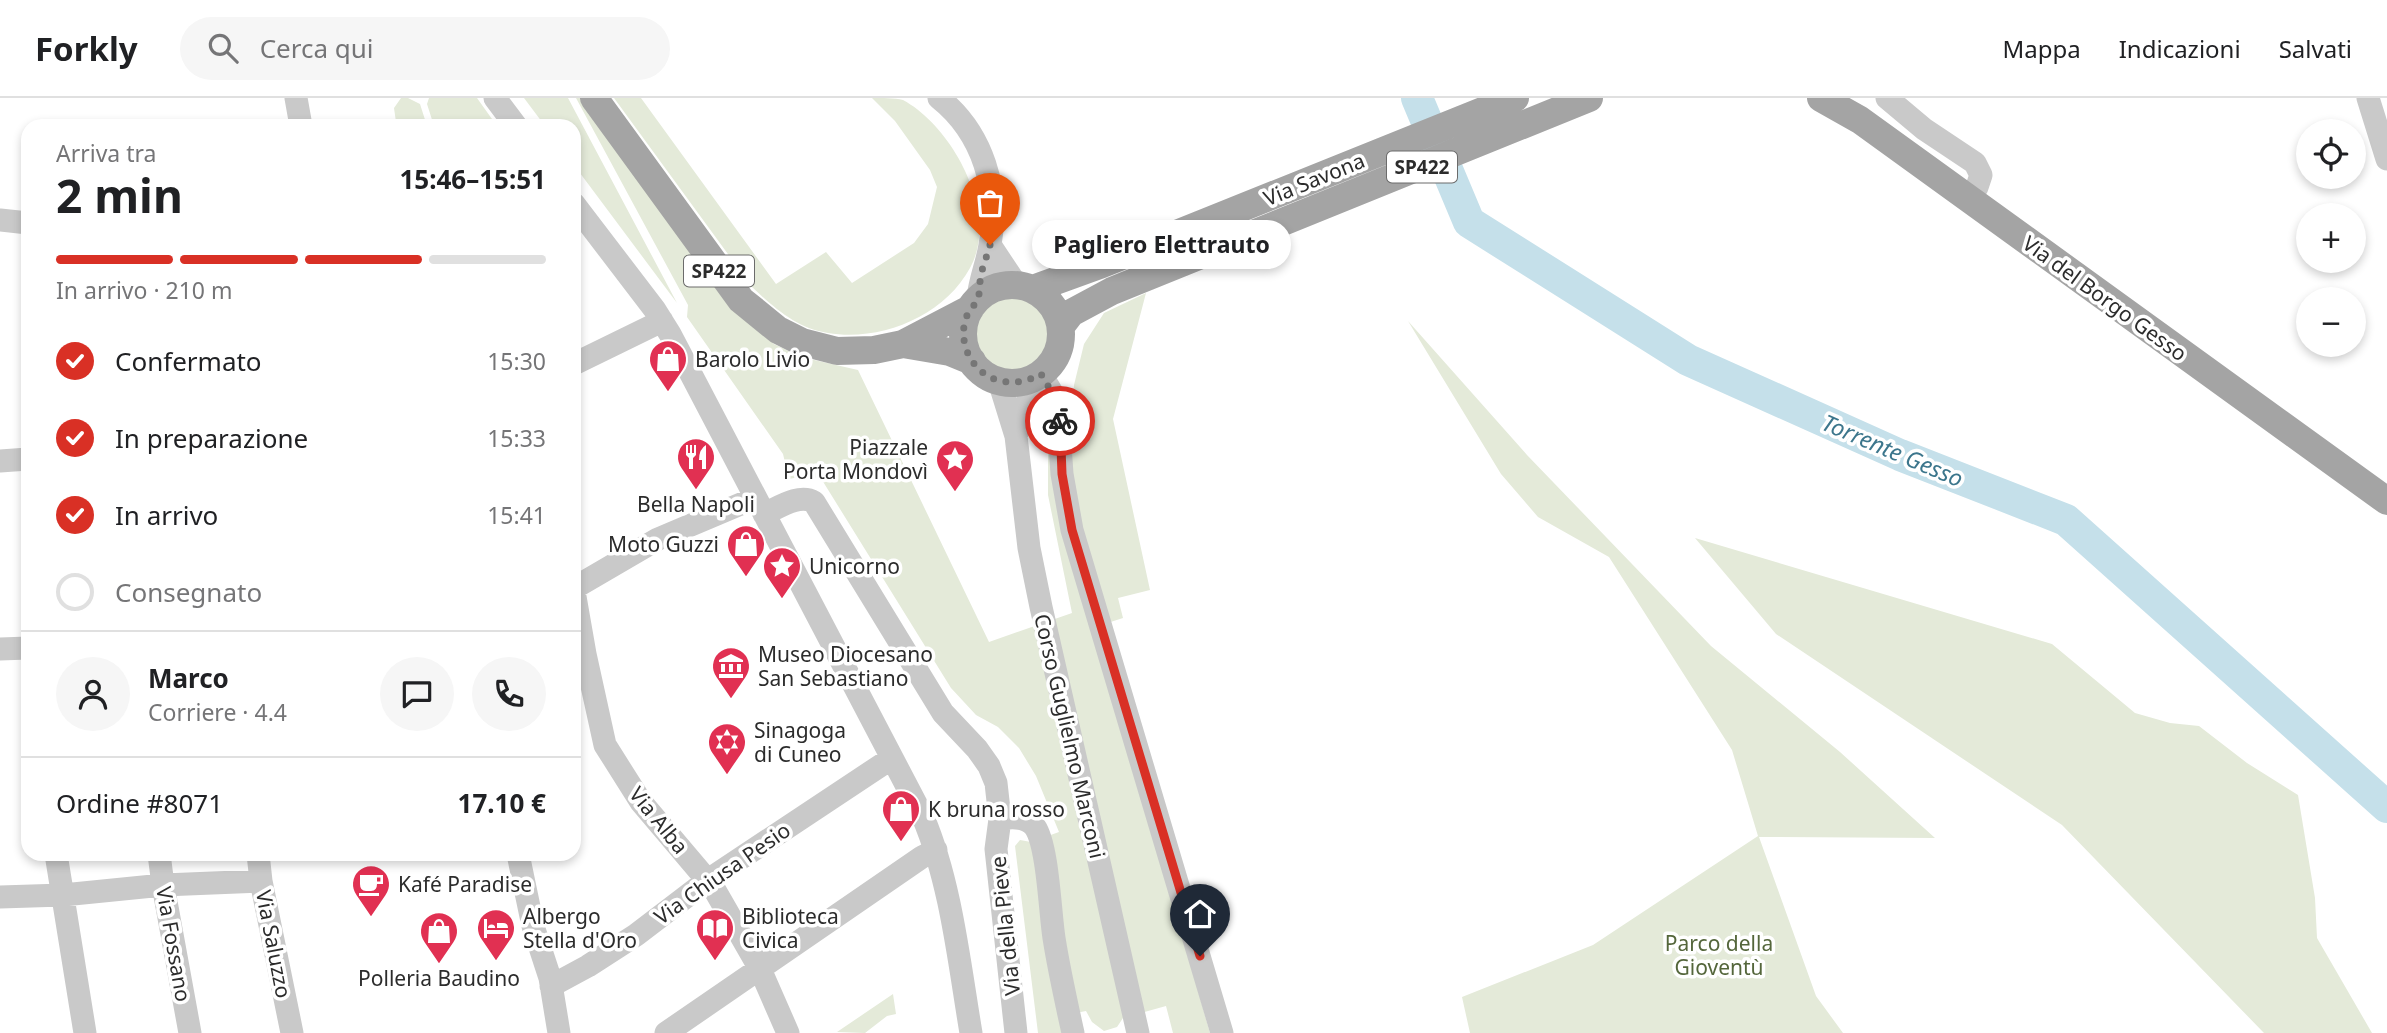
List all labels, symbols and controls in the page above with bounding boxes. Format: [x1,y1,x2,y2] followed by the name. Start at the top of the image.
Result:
[180,17,670,80] search box
[35,26,138,71] text: Forkly
[204,29,242,67] icon: search
[260,30,374,66] text: Cerca qui
[2003,32,2081,65] text: Mappa
[2119,32,2241,65] text: Indicazioni
[2279,32,2352,65] text: Salvati
[2296,119,2366,357] map controls
[2296,119,2366,189] button: locate
[56,137,156,169] text: Arriva tra
[1259,146,1369,212] street label: Via Savona
[1387,152,1457,183] road number: SP422
[399,161,546,197] text: 15:46–15:51
[56,164,183,226] text: 2 min
[960,173,1020,245] pin
[971,184,1009,222] icon: bag
[2296,203,2366,273] button: +
[1032,220,1291,270] callout: Pagliero Elettrauto
[1053,228,1270,260] text: Pagliero Elettrauto
[2017,229,2193,367] street label: Via del Borgo Gesso
[684,256,754,286] road number: SP422
[56,274,233,306] text: In arrivo · 210 m
[2296,287,2366,357] button: −
[647,338,689,393] shop icon: Barolo Livio
[56,342,94,380] icon: check
[115,343,262,379] text: Confermato
[487,345,546,377] text: 15:30
[695,345,810,373] place label: Barolo Livio
[1025,386,1095,456] courier
[1041,402,1079,440] icon: bike
[1817,406,1969,494] water label: Torrente Gesso
[56,419,94,457] icon: check
[115,420,308,456] text: In preparazione
[487,422,546,454] text: 15:33
[783,433,928,485] place label: Piazzale Porta Mondovì
[675,436,717,491] restaurant icon: Bella Napoli
[934,438,976,493] place icon: Piazzale Porta Mondovì
[637,490,755,518] place label: Bella Napoli
[56,496,94,534] icon: check
[115,497,218,533] text: In arrivo
[487,499,546,531] text: 15:41
[725,523,767,578] shop icon: Moto Guzzi
[608,530,719,558] place label: Moto Guzzi
[761,545,803,600] place icon: Unicorno
[809,552,900,580] place label: Unicorno
[115,574,262,610] text: Consegnato
[1028,611,1112,861] street label: Corso Guglielmo Marconi
[758,640,933,692] place label: Museo Diocesano San Sebastiano
[710,645,752,700] museum icon: Museo Diocesano San Sebastiano
[56,657,130,731] button: person
[380,657,454,731] button: chat
[472,657,546,731] button: phone
[148,660,229,696] text: Marco
[148,696,287,728] text: Corriere · 4.4
[754,716,846,768] place label: Sinagoga di Cuneo
[706,721,748,776] synagogue icon: Sinagoga di Cuneo
[623,781,695,859] street label: Via Alba
[56,785,223,821] text: Ordine #8071
[458,785,546,821] text: 17.10 €
[880,788,922,843] shop icon: K bruna rosso
[928,795,1065,823] place label: K bruna rosso
[648,816,796,930] street label: Via Chiusa Pesio
[984,855,1026,997] street label: Via della Pieve
[350,863,392,918] cafe icon: Kafé Paradise
[398,870,532,898] place label: Kafé Paradise
[150,884,198,1004] street label: Via Fossano
[1170,884,1230,956] pin
[250,888,298,1000] street label: Via Saluzzo
[1181,895,1219,933] icon: home
[523,902,637,954] place label: Albergo Stella d'Oro
[742,902,839,954] place label: Biblioteca Civica
[475,907,517,962] hotel icon: Albergo Stella d'Oro
[694,907,736,962] library icon: Biblioteca Civica
[418,910,460,965] shop icon: Polleria Baudino
[1665,929,1773,981] park label: Parco della Gioventù
[358,964,520,992] place label: Polleria Baudino

